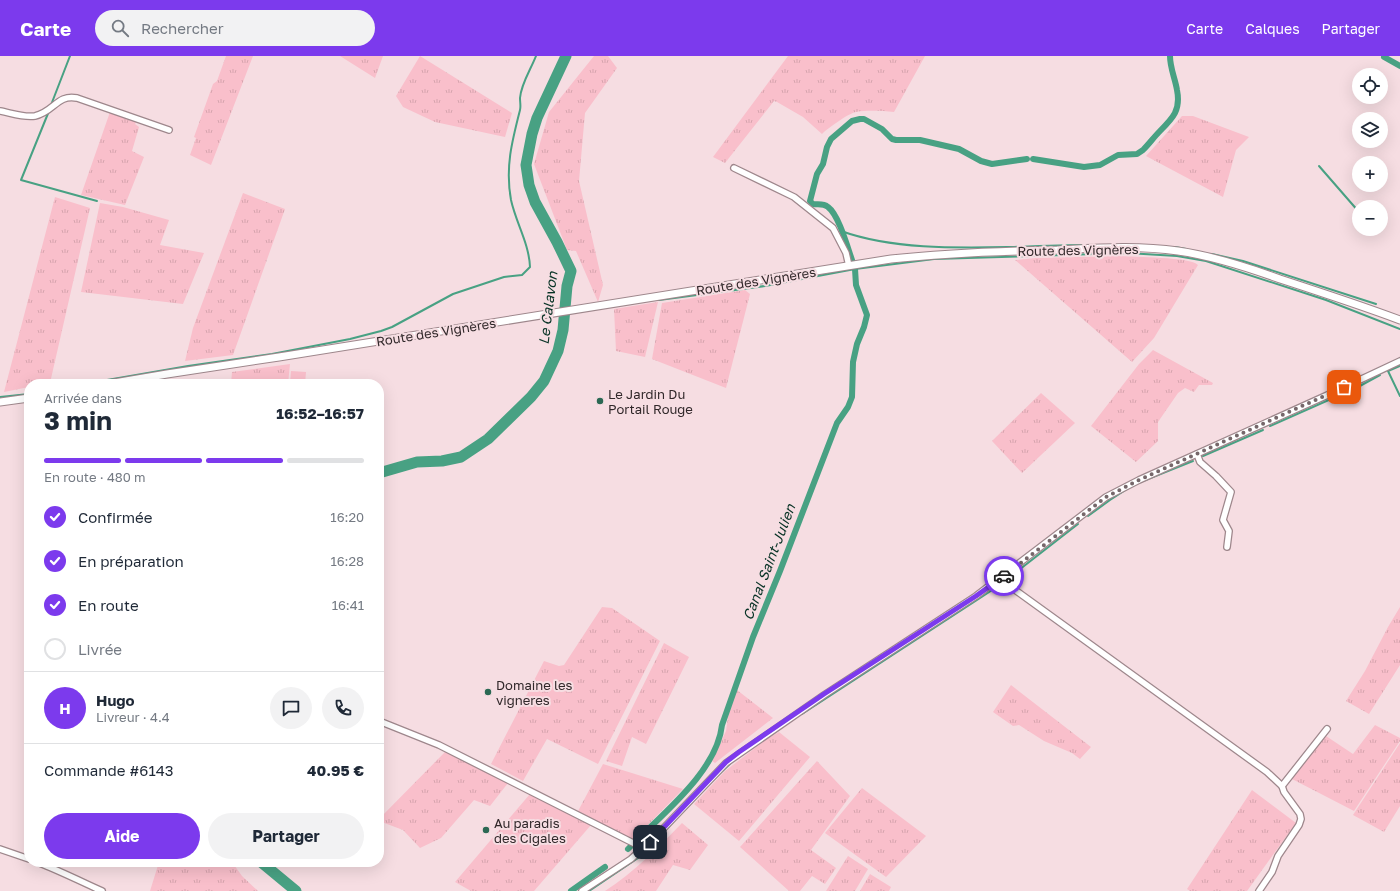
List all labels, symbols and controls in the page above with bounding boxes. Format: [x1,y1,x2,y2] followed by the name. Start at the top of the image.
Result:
[95,10,375,46] search box
[20,17,71,40] text: Carte
[109,17,131,39] icon: search
[141,19,224,37] text: Rechercher
[1186,20,1223,37] text: Carte
[1245,20,1300,37] text: Calques
[1322,20,1380,37] text: Partager
[1352,68,1388,236] map controls
[1352,68,1388,104] button: locate
[1352,112,1388,148] button: layers
[1352,156,1388,192] button: +
[1352,200,1388,236] button: −
[1017,241,1139,259] street label: Route des Vignères
[695,264,817,298] street label: Route des Vignères
[535,269,561,345] water label: Le Calavon
[375,315,497,349] street label: Route des Vignères
[1327,370,1361,404] pin
[1333,376,1355,398] icon: bag
[608,386,693,417] place label: Le Jardin Du Portail Rouge
[44,390,122,406] text: Arrivée dans
[595,396,605,406] marker: Le Jardin Du Portail Rouge
[276,404,364,422] text: 16:52–16:57
[44,405,112,436] text: 3 min
[44,469,146,485] text: En route · 480 m
[739,500,799,622] water label: Canal Saint-Julien
[44,506,66,528] icon: check
[78,508,152,526] text: Confirmée
[330,509,364,525] text: 16:20
[44,550,66,572] icon: check
[78,552,184,570] text: En préparation
[330,553,364,569] text: 16:28
[984,556,1024,596] courier
[993,565,1015,587] icon: car
[44,594,66,616] icon: check
[78,596,139,614] text: En route
[332,597,364,613] text: 16:41
[78,640,122,658] text: Livrée
[496,677,573,708] place label: Domaine les vigneres
[270,687,312,729] button: chat
[322,687,364,729] button: phone
[483,687,493,697] marker: Domaine les vigneres
[96,691,135,709] text: Hugo
[59,699,71,717] text: H
[96,709,170,725] text: Livreur · 4.4
[44,761,174,779] text: Commande #6143
[307,761,364,779] text: 40.95 €
[44,813,200,859] button: Aide
[208,813,364,859] button: Partager
[494,815,566,846] place label: Au paradis des Cigales
[481,825,491,835] marker: Au paradis des Cigales
[633,825,667,859] pin
[639,831,661,853] icon: home

